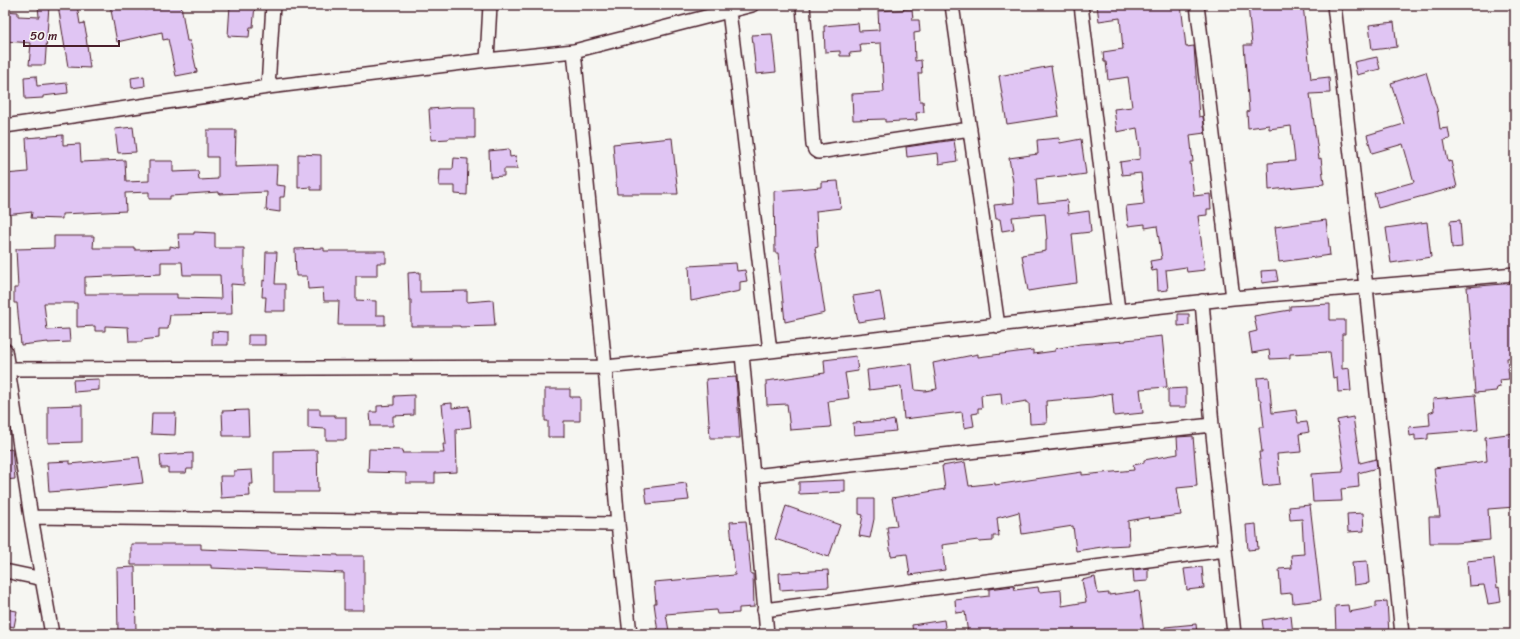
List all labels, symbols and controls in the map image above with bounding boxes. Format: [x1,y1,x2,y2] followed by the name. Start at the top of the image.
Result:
[24,22,119,48] scale bar
[30,25,57,47] text: 50 m

